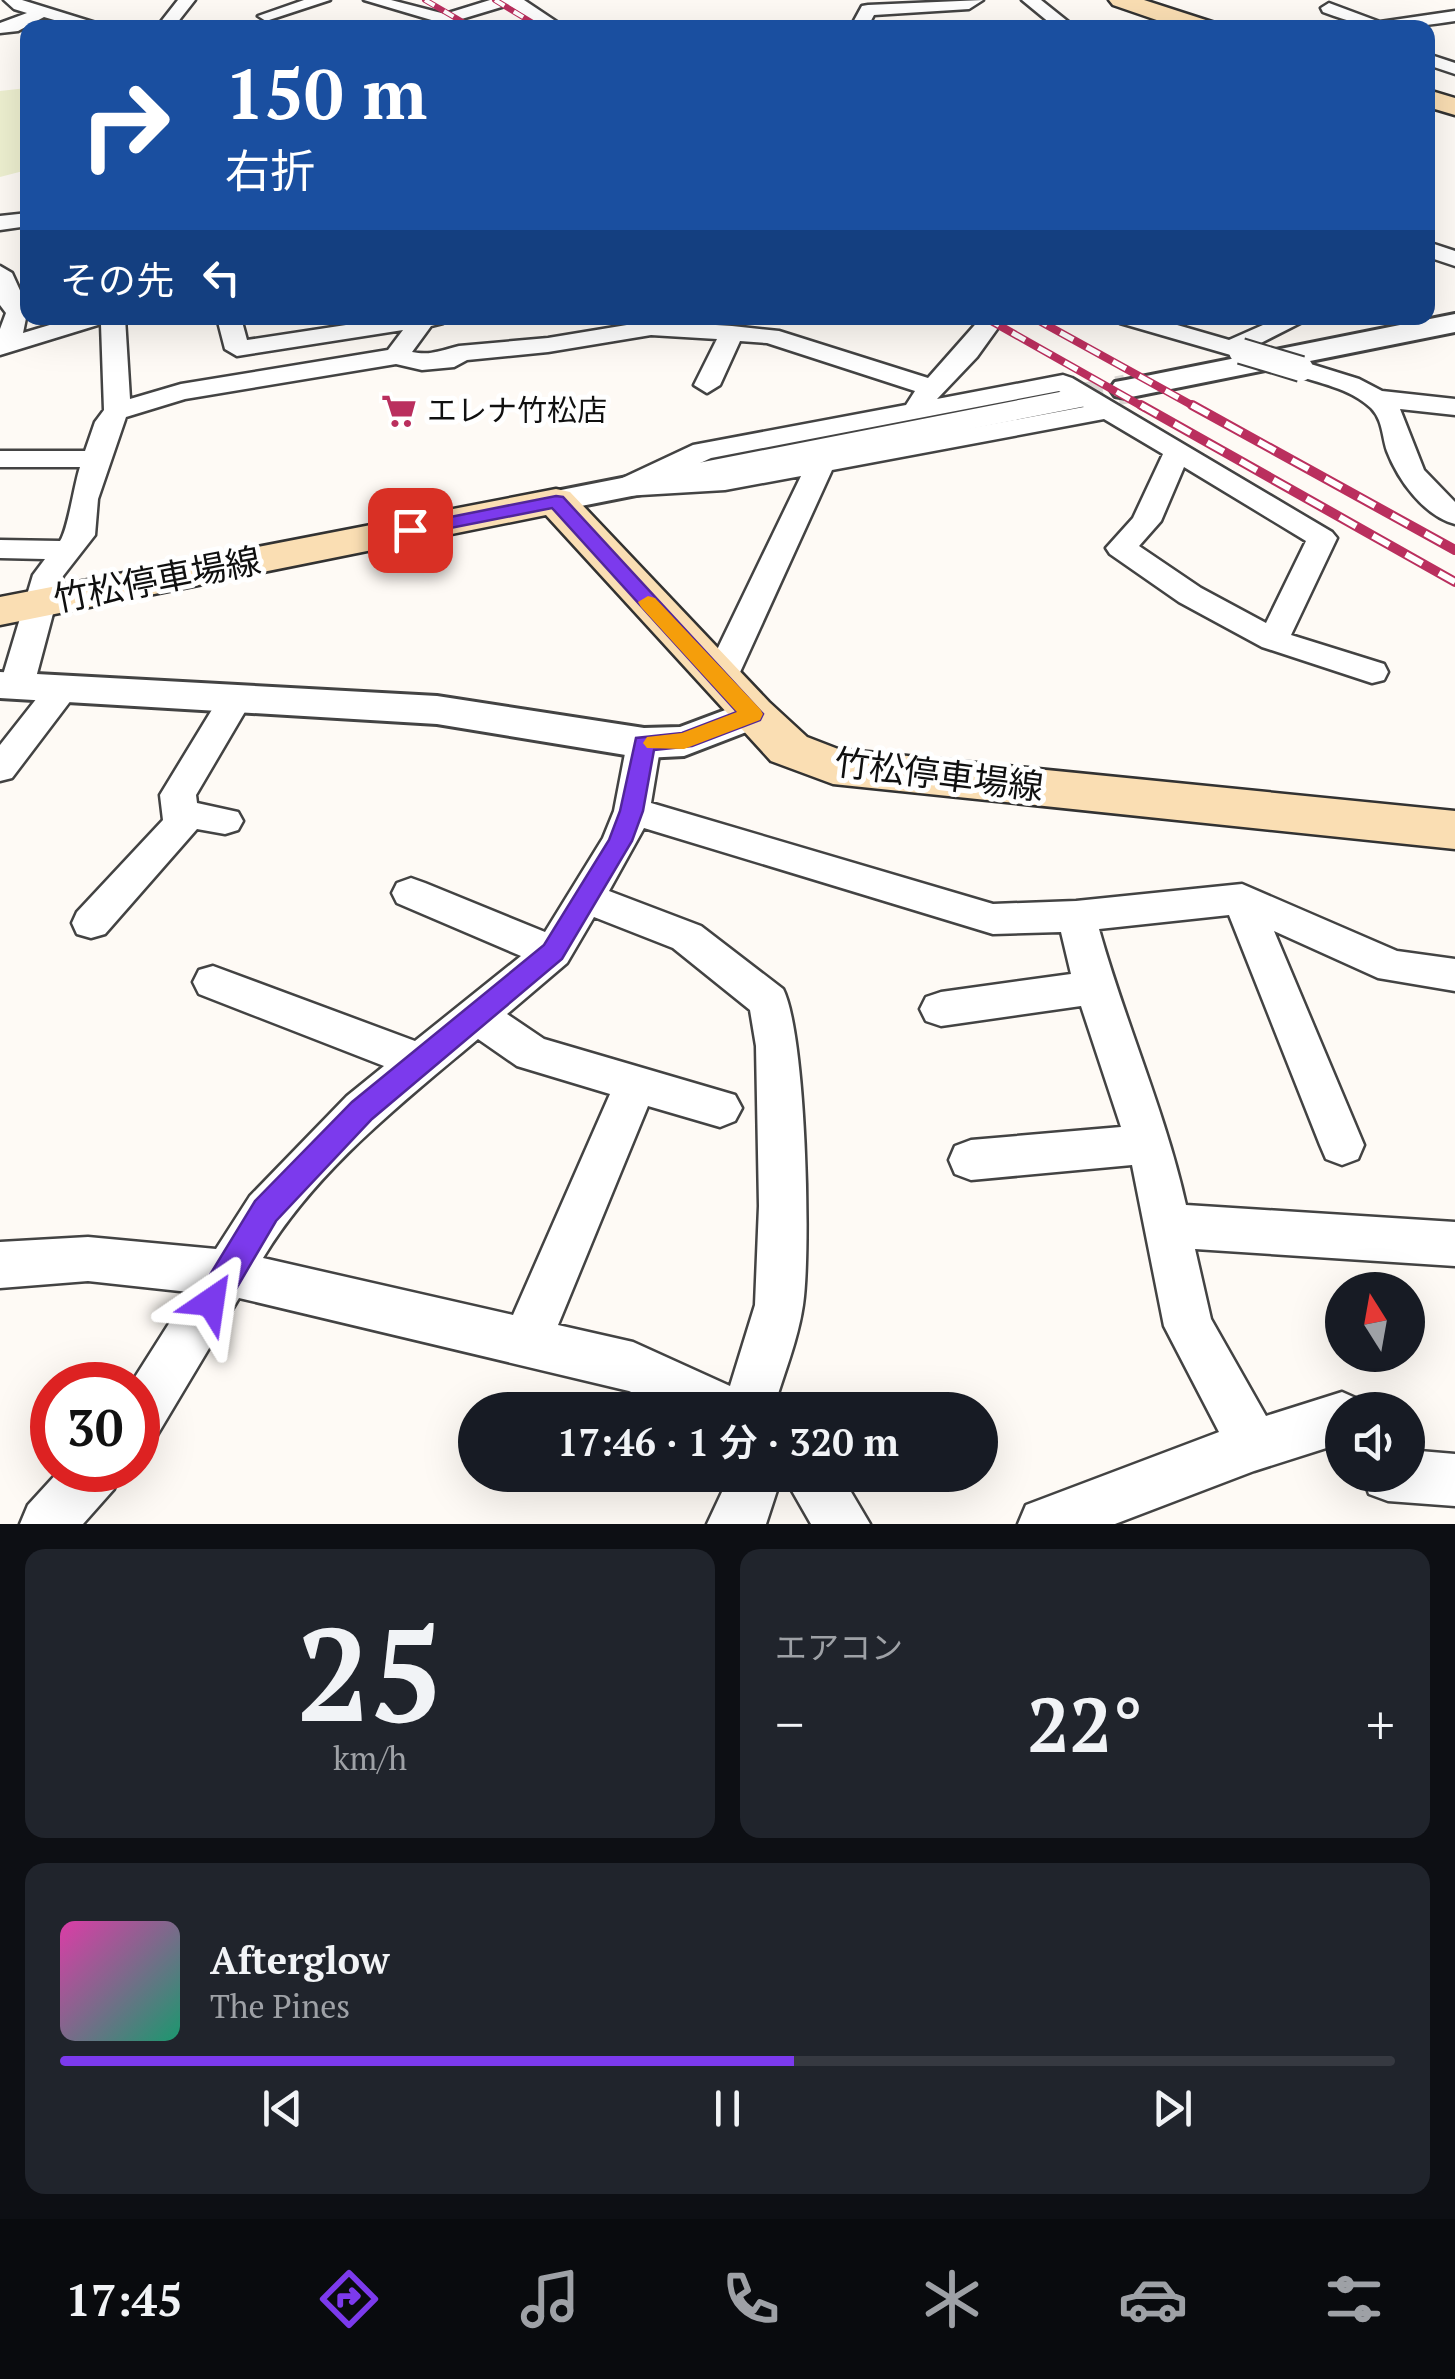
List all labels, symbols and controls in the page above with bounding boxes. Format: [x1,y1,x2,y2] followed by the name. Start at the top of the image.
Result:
[225,46,427,139] text: 150 m
[60,60,190,190] icon: right
[225,140,315,200] text: 右折
[194,250,249,305] icon: left
[60,255,174,305] text: その先
[427,390,607,430] place label: エレナ竹松店
[380,392,418,430] supermarket icon: エレナ竹松店
[368,488,453,573] pin
[383,503,438,558] icon: arrive
[49,536,264,622] street label: 竹松停車場線
[832,738,1046,810] street label: 竹松停車場線
[159,1250,263,1354] position arrow
[1325,1272,1425,1372] north arrow
[1325,1272,1425,1492] map controls
[30,1362,160,1492] speed limit sign: 30
[1325,1392,1425,1492] button: sound
[557,1417,899,1467] text: 17:46 · 1 分 · 320 m
[297,1586,443,1758] text: 25
[775,1626,903,1668] text: エアコン
[1027,1674,1143,1773] text: 22°
[775,1687,804,1760] text: −
[1366,1687,1395,1760] text: +
[333,1737,407,1779] text: km/h
[210,1935,390,1985] text: Afterglow
[210,1985,350,2027] text: The Pines
[255,2081,310,2136] icon: previous
[700,2081,755,2136] icon: pause
[1145,2081,1200,2136] icon: next
[314,2264,384,2334] icon: directions
[515,2264,585,2334] icon: music
[716,2264,786,2334] icon: phone
[917,2264,987,2334] icon: climate
[1118,2264,1188,2334] icon: car
[1319,2264,1389,2334] icon: filters
[66,2269,183,2329] text: 17:45

